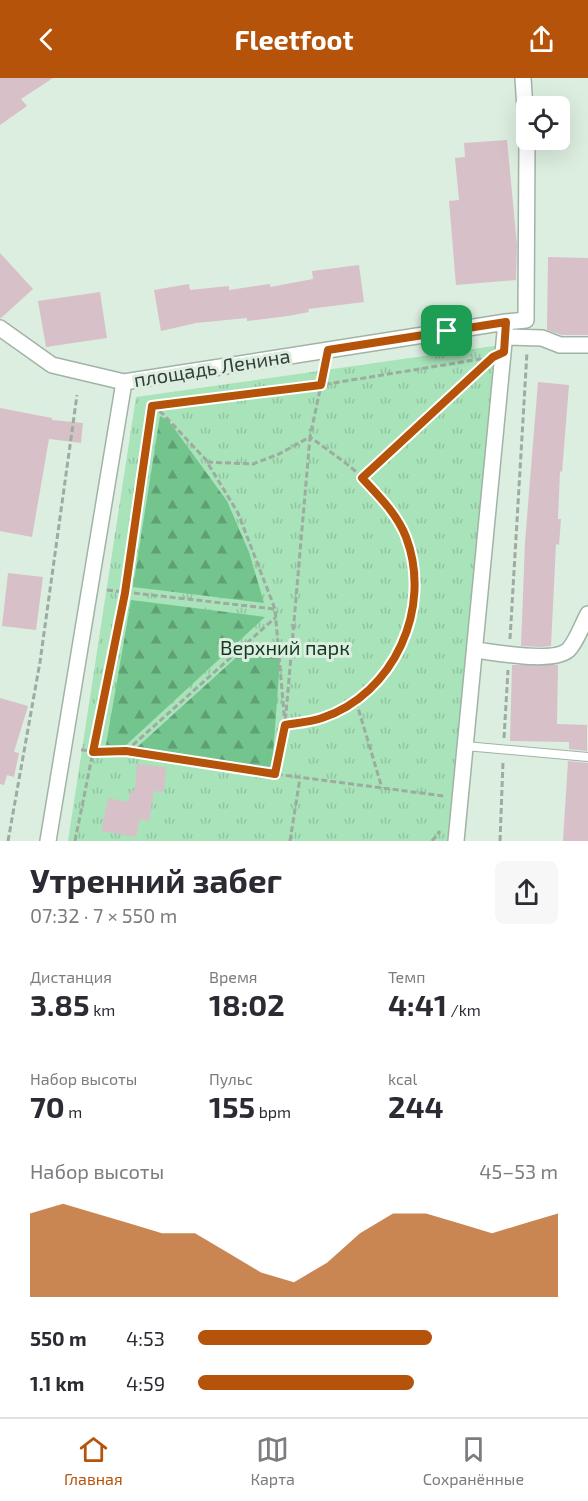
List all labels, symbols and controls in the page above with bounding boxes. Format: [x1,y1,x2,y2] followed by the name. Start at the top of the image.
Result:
[30,23,63,56] icon: back
[234,23,354,55] text: Fleetfoot
[525,23,558,56] icon: share
[516,96,570,150] map controls
[516,96,570,150] button: locate
[421,305,472,356] pin
[430,314,463,347] icon: arrive
[132,343,292,391] street label: площадь Ленина
[220,635,350,659] park label: Верхний парк
[30,860,282,900] text: Утренний забег
[495,861,558,924] button: share
[30,903,177,927] text: 07:32 · 7 × 550 m
[30,967,112,986] text: Дистанция
[209,967,258,986] text: Время
[388,967,425,986] text: Темп
[30,986,90,1022] text: 3.85
[209,986,285,1022] text: 18:02
[388,986,447,1022] text: 4:41
[90,1000,115,1019] text: km
[447,1000,481,1019] text: /km
[30,1069,137,1088] text: Набор высоты
[209,1069,253,1088] text: Пульс
[388,1069,417,1088] text: kcal
[30,1088,65,1124] text: 70
[209,1088,255,1124] text: 155
[388,1088,444,1124] text: 244
[65,1102,82,1121] text: m
[255,1102,291,1121] text: bpm
[30,1159,164,1183] text: Набор высоты
[479,1159,558,1183] text: 45–53 m
[30,1326,87,1350] text: 550 m
[126,1326,165,1350] text: 4:53
[30,1371,84,1395] text: 1.1 km
[126,1371,165,1395] text: 4:59
[64,1433,123,1488] tab: Главная
[250,1433,295,1488] tab: Карта
[423,1433,524,1488] tab: Сохранённые

